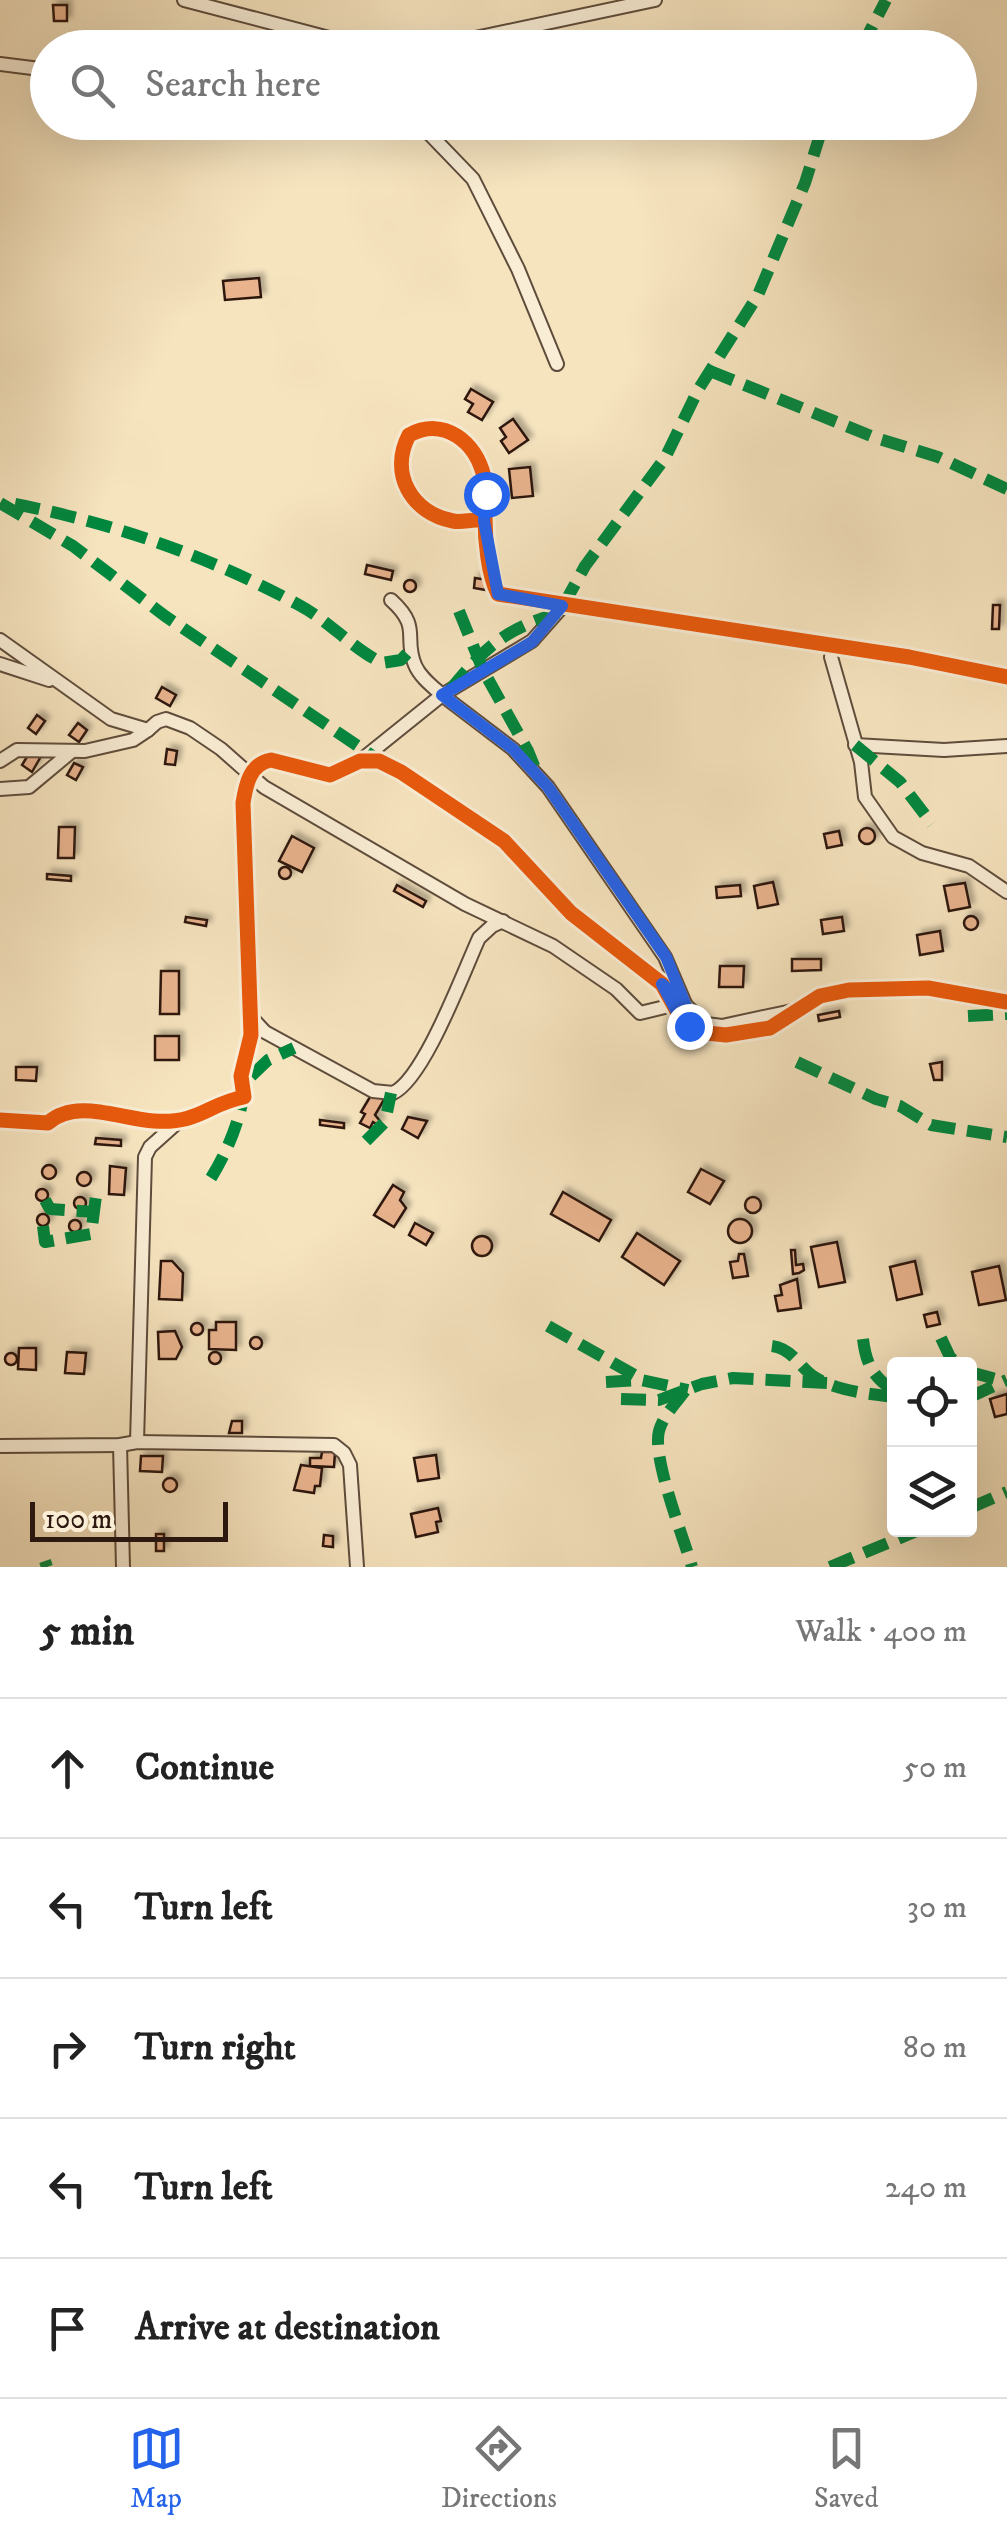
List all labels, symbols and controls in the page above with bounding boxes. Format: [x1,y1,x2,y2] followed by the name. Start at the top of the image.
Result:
[30,30,977,140] search box
[65,58,120,113] icon: search
[145,61,321,109] text: Search here
[464,472,510,518] route start
[667,1004,713,1050] route end
[887,1357,977,1537] map controls
[887,1357,977,1447] button: locate
[887,1447,977,1537] button: layers
[30,1497,228,1542] scale bar
[45,1502,112,1537] text: 100 m
[40,1606,134,1658] text: 5 min
[795,1612,967,1652] text: Walk · 400 m
[40,1741,95,1796] icon: ahead
[135,1744,274,1792] text: Continue
[903,1748,967,1788] text: 50 m
[40,1881,95,1936] icon: left
[135,1884,273,1932] text: Turn left
[907,1888,967,1928] text: 30 m
[40,2021,95,2076] icon: right
[135,2024,296,2072] text: Turn right
[903,2028,967,2068] text: 80 m
[40,2161,95,2216] icon: left
[135,2164,273,2212] text: Turn left
[885,2168,967,2208] text: 240 m
[40,2301,95,2356] icon: arrive
[135,2304,440,2352] text: Arrive at destination
[129,2421,184,2516] tab: Map
[441,2421,557,2516] tab: Directions
[814,2421,878,2516] tab: Saved

